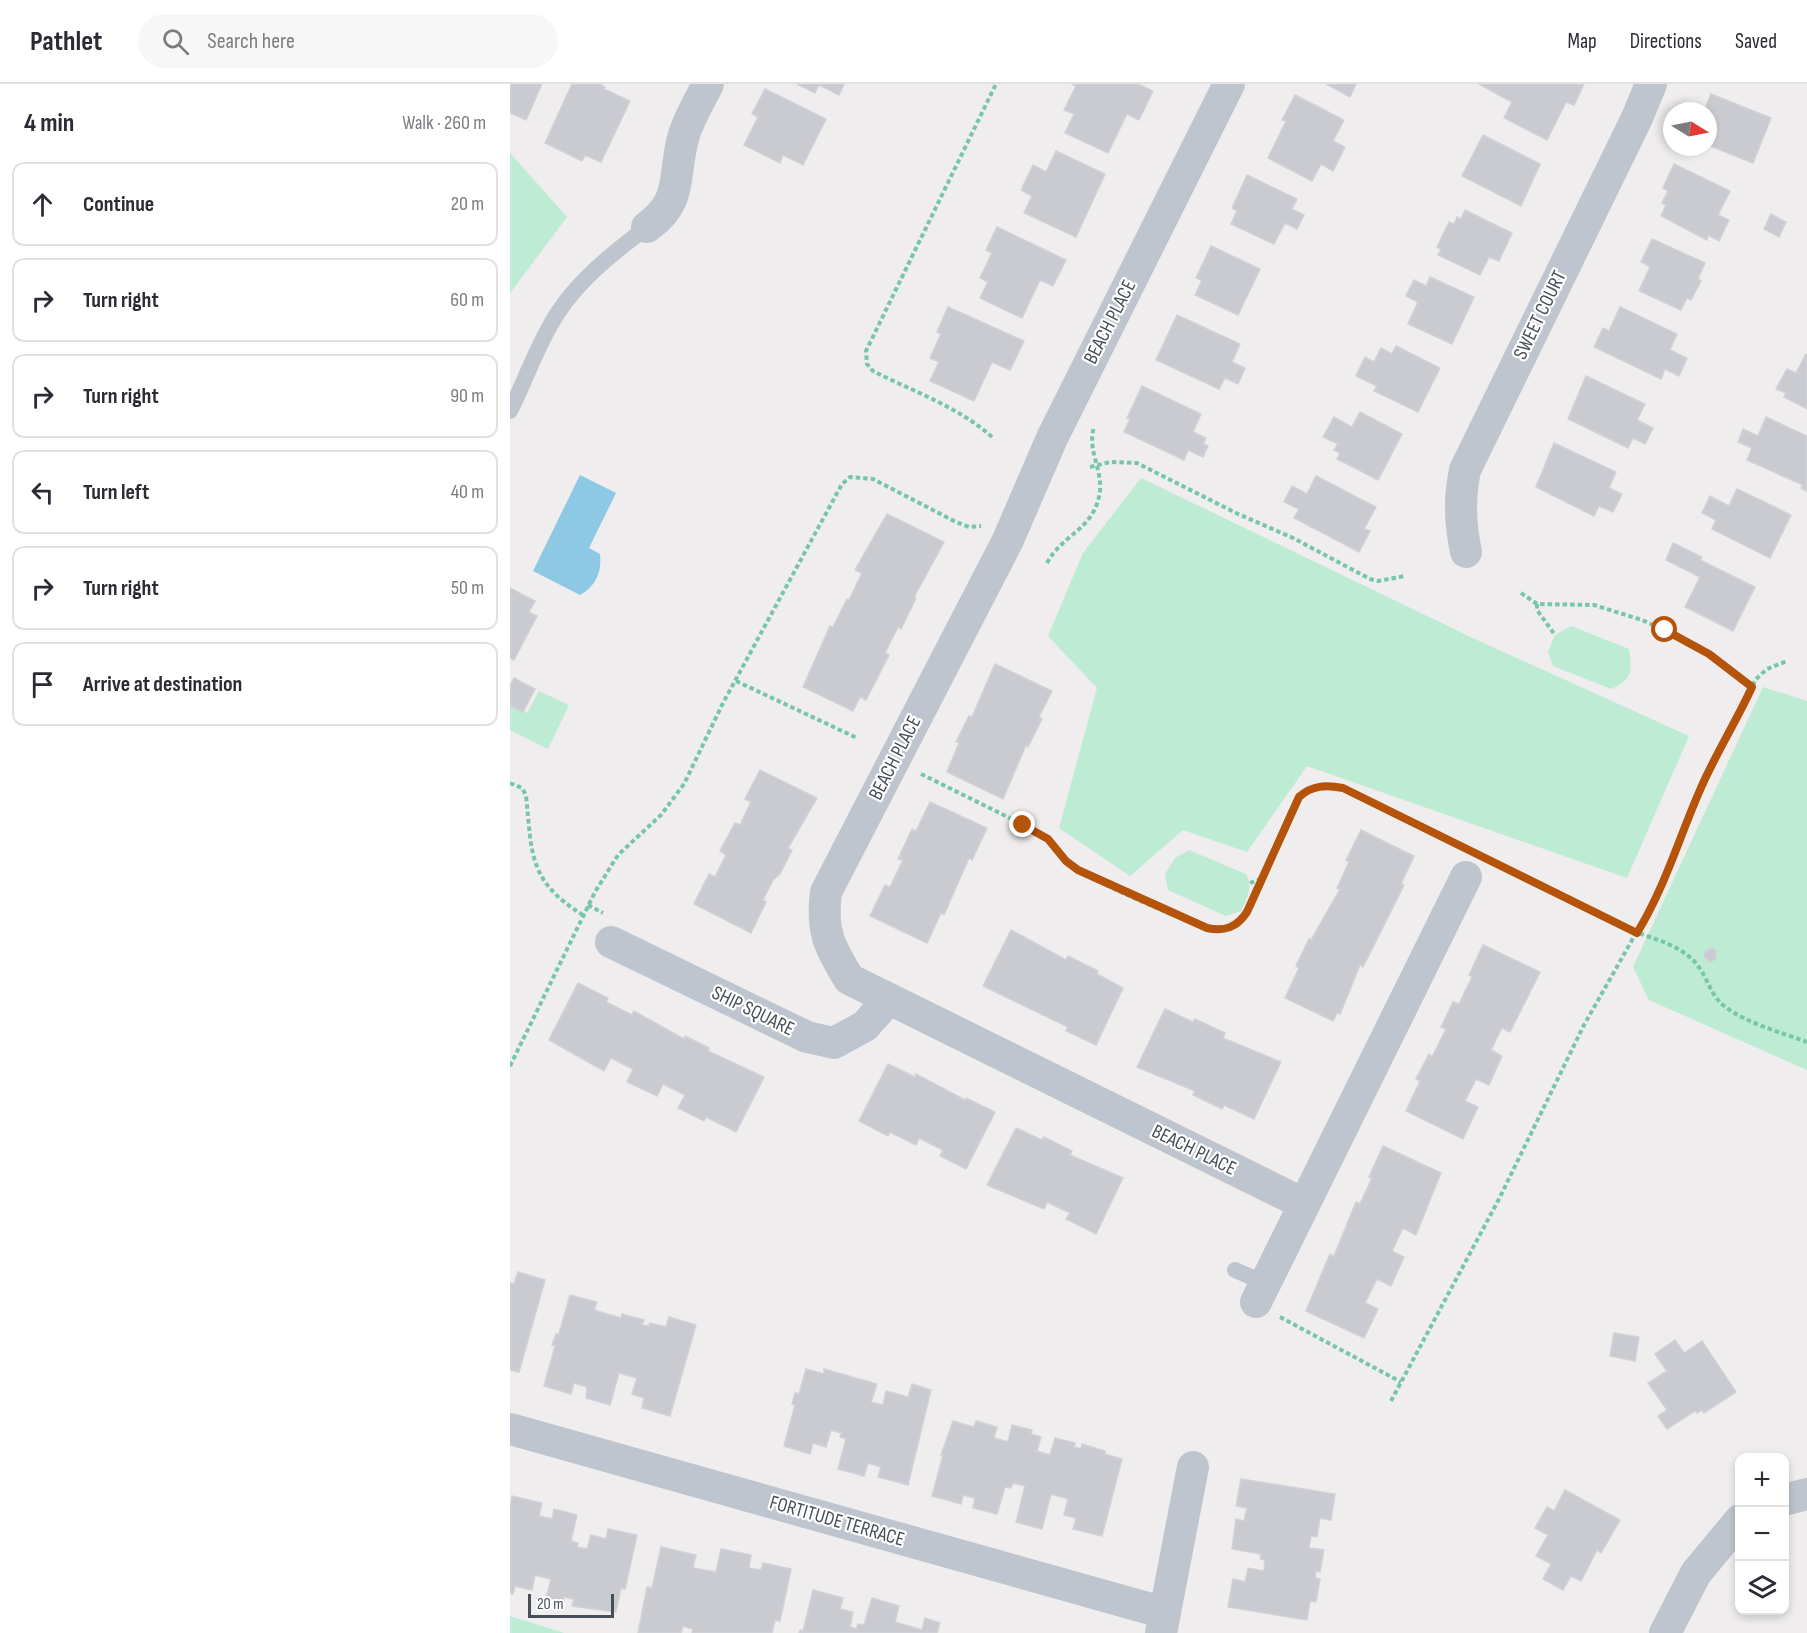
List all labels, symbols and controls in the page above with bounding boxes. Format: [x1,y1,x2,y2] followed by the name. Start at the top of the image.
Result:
[138,14,558,68] search box
[30,25,102,58] text: Pathlet
[159,25,192,58] icon: search
[207,28,295,55] text: Search here
[1567,29,1597,54] text: Map
[1630,29,1702,54] text: Directions
[1735,29,1777,54] text: Saved
[1663,102,1717,156] north arrow
[24,108,74,139] text: 4 min
[402,111,486,135] text: Walk · 260 m
[26,188,59,221] icon: ahead
[83,191,154,218] text: Continue
[451,192,484,216] text: 20 m
[1508,267,1572,363] street label: SWEET COURT
[1079,276,1141,368] street label: BEACH PLACE
[26,284,59,317] icon: right
[83,287,159,314] text: Turn right
[450,288,484,312] text: 60 m
[26,380,59,413] icon: right
[83,383,159,410] text: Turn right
[450,384,484,408] text: 90 m
[26,476,59,509] icon: left
[83,479,149,506] text: Turn left
[451,480,484,504] text: 40 m
[26,572,59,605] icon: right
[83,575,159,602] text: Turn right
[451,576,484,600] text: 50 m
[1651,616,1677,642] route start
[26,668,59,701] icon: arrive
[83,671,242,698] text: Arrive at destination
[864,712,926,804] street label: BEACH PLACE
[1009,811,1035,837] route end
[708,981,798,1041] street label: SHIP SQUARE
[1148,1119,1240,1181] street label: BEACH PLACE
[1735,1453,1789,1615] map controls
[1735,1453,1789,1507] button: +
[767,1490,907,1552] street label: FORTITUDE TERRACE
[1735,1507,1789,1561] button: −
[1735,1561,1789,1615] button: layers
[528,1591,614,1618] scale bar
[537,1595,564,1614] text: 20 m

